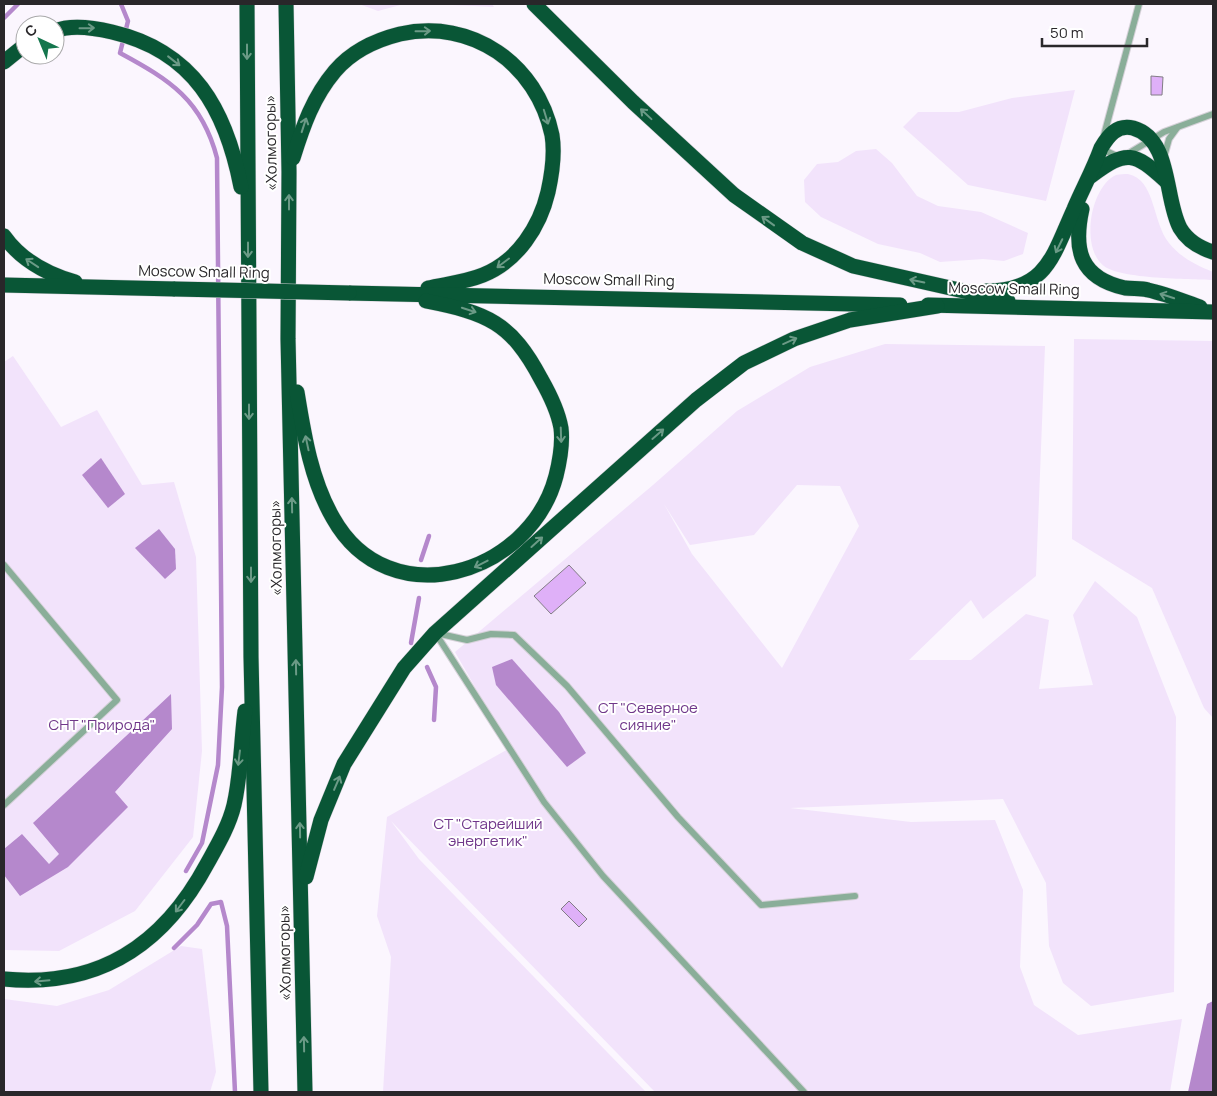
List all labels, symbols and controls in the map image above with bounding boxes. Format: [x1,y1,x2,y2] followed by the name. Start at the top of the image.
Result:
[15,15,65,65] north arrow
[1042,15,1147,47] scale bar
[20,20,41,41] text: С
[1050,22,1084,43] text: 50 m
[78,23,94,33] one-way arrow
[414,26,431,36] one-way arrow
[242,44,252,60] one-way arrow
[167,56,180,67] one-way arrow
[259,95,282,191] street label: «Холмогоры»
[639,108,652,120] one-way arrow
[542,109,552,125] one-way arrow
[299,118,309,134] one-way arrow
[284,194,294,210] one-way arrow
[761,216,775,226] one-way arrow
[1054,238,1063,253] one-way arrow
[243,242,253,258] one-way arrow
[25,258,39,268] one-way arrow
[496,258,510,268] one-way arrow
[138,260,270,283] street label: Moscow Small Ring
[543,268,675,291] street label: Moscow Small Ring
[909,276,925,285] one-way arrow
[948,277,1080,300] street label: Moscow Small Ring
[1159,291,1175,300] one-way arrow
[461,306,477,316] one-way arrow
[782,336,797,345] one-way arrow
[245,404,254,420] one-way arrow
[556,426,566,443] one-way arrow
[651,428,664,439] one-way arrow
[301,436,311,452] one-way arrow
[287,497,297,513] one-way arrow
[264,500,287,596] street label: «Холмогоры»
[530,536,543,548] one-way arrow
[473,559,488,569] one-way arrow
[246,566,256,583] one-way arrow
[291,659,301,676] one-way arrow
[598,697,698,735] park label: СТ "Северное сияние"
[49,714,155,735] park label: СНТ "Природа"
[234,750,244,766] one-way arrow
[332,776,342,791] one-way arrow
[433,813,543,851] park label: СТ "Старейший энергетик"
[295,822,304,838] one-way arrow
[175,899,186,912] one-way arrow
[273,905,296,1001] street label: «Холмогоры»
[34,976,50,985] one-way arrow
[299,1036,309,1052] one-way arrow

